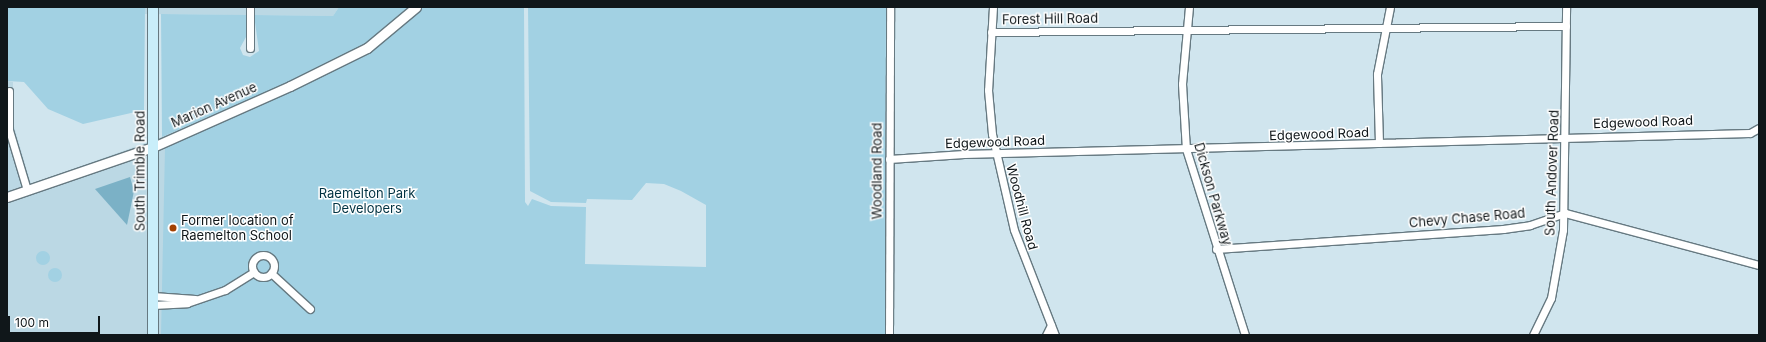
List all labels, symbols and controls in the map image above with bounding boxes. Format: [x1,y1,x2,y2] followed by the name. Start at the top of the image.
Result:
[1002,10,1098,28] street label: Forest Hill Road
[169,79,259,131] street label: Marion Avenue
[1542,110,1562,236] street label: South Andover Road
[132,111,148,231] street label: South Trimble Road
[1593,112,1693,132] street label: Edgewood Road
[869,123,885,219] street label: Woodland Road
[1269,124,1369,144] street label: Edgewood Road
[945,132,1045,152] street label: Edgewood Road
[1191,141,1235,247] street label: Dickson Parkway
[1003,163,1041,251] street label: Woodhill Road
[319,186,415,217] park label: Raemelton Park Developers
[1408,205,1526,231] street label: Chevy Chase Road
[181,213,294,244] place label: Former location of Raemelton School
[168,223,178,233] marker: Former location of Raemelton School
[10,308,102,334] scale bar
[15,315,49,330] text: 100 m

